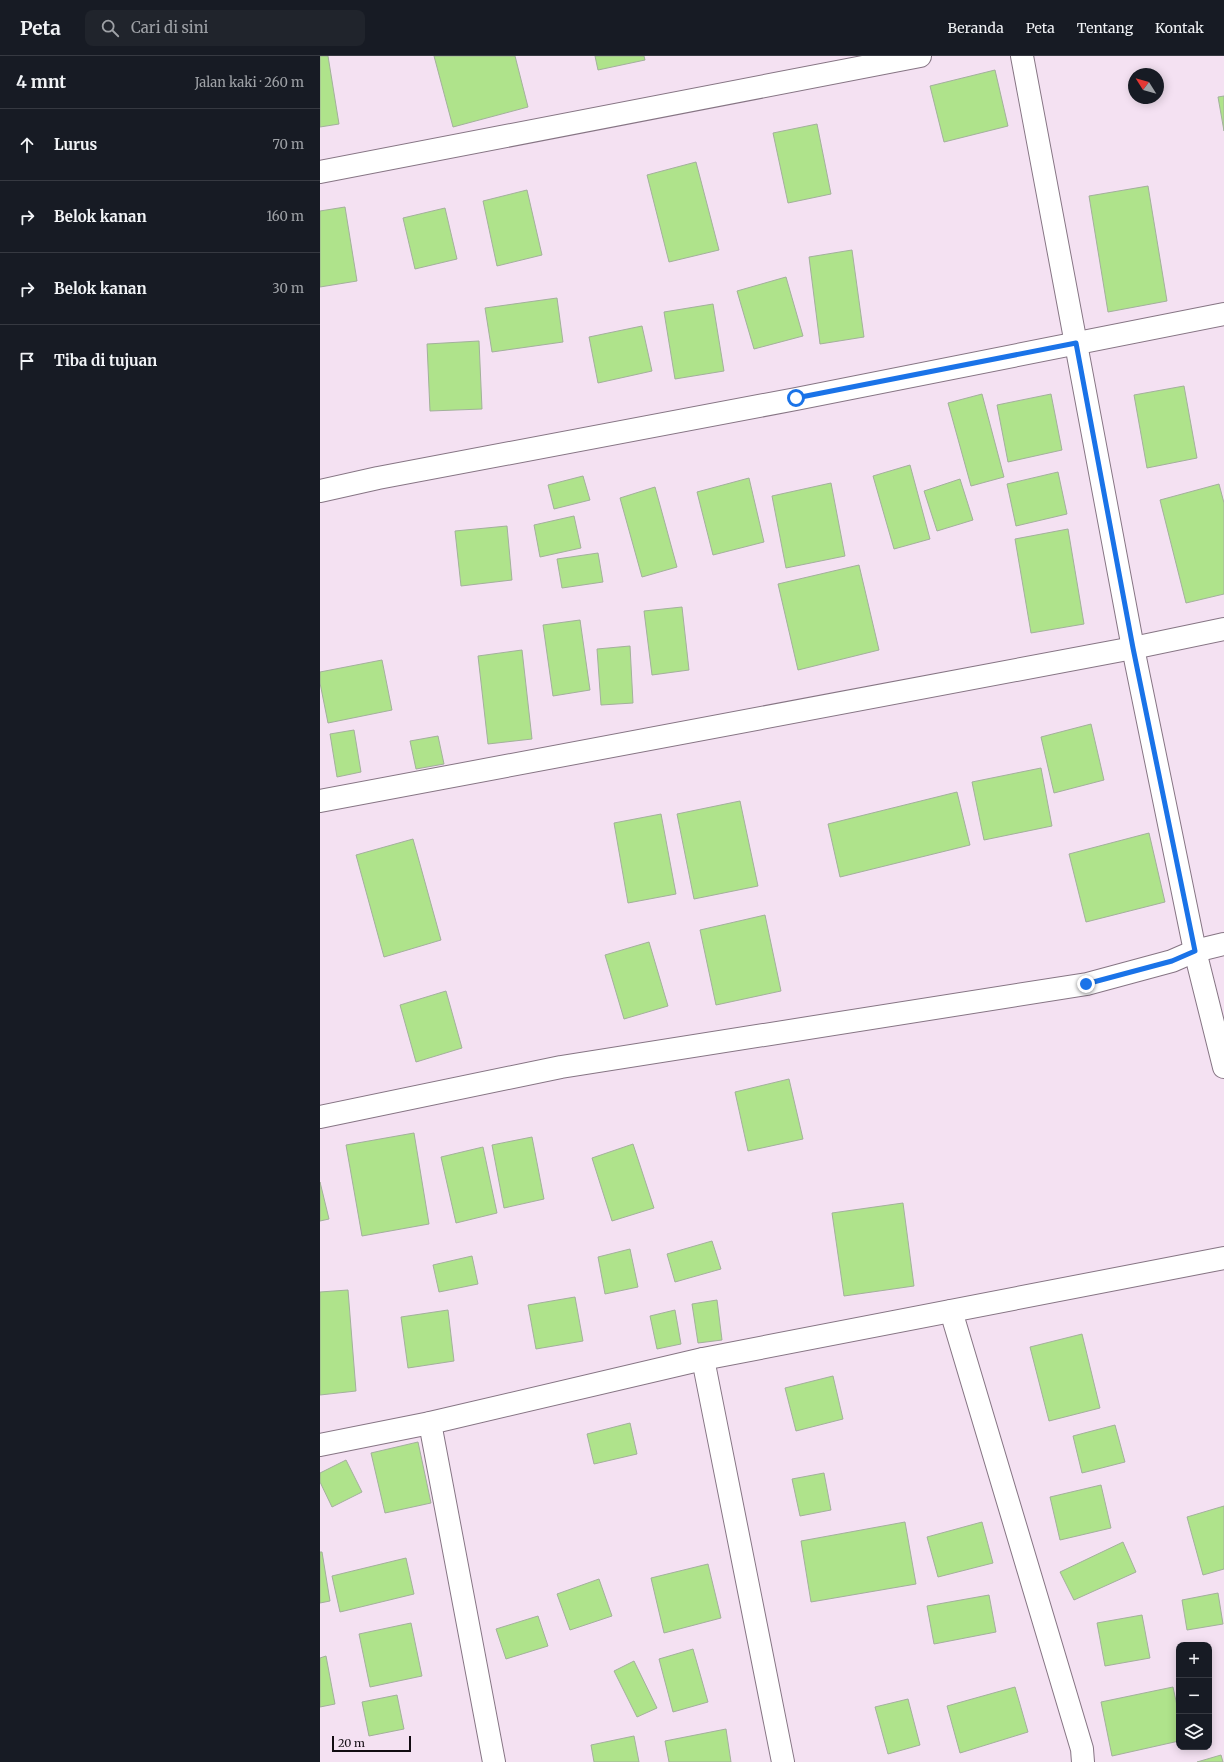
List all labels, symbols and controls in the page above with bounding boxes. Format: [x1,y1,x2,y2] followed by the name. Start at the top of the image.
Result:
[85,10,365,46] search box
[20,16,61,40] text: Peta
[99,17,121,39] icon: search
[131,18,208,37] text: Cari di sini
[948,19,1004,37] text: Beranda
[1026,19,1055,37] text: Peta
[1077,19,1133,37] text: Tentang
[1155,19,1204,37] text: Kontak
[1128,68,1164,104] north arrow
[16,71,66,93] text: 4 mnt
[195,74,304,91] text: Jalan kaki · 260 m
[16,134,38,156] icon: ahead
[54,135,97,154] text: Lurus
[273,136,304,153] text: 70 m
[16,206,38,228] icon: right
[54,207,147,226] text: Belok kanan
[266,208,304,225] text: 160 m
[16,278,38,300] icon: right
[54,279,147,298] text: Belok kanan
[272,280,304,297] text: 30 m
[16,350,38,372] icon: arrive
[54,351,157,370] text: Tiba di tujuan
[787,389,805,407] route start
[1077,975,1095,993] route end
[1176,1642,1212,1750] map controls
[1176,1642,1212,1678] button: +
[1176,1678,1212,1714] button: −
[1176,1714,1212,1750] button: layers
[332,1734,411,1753] scale bar
[338,1736,365,1750] text: 20 m

